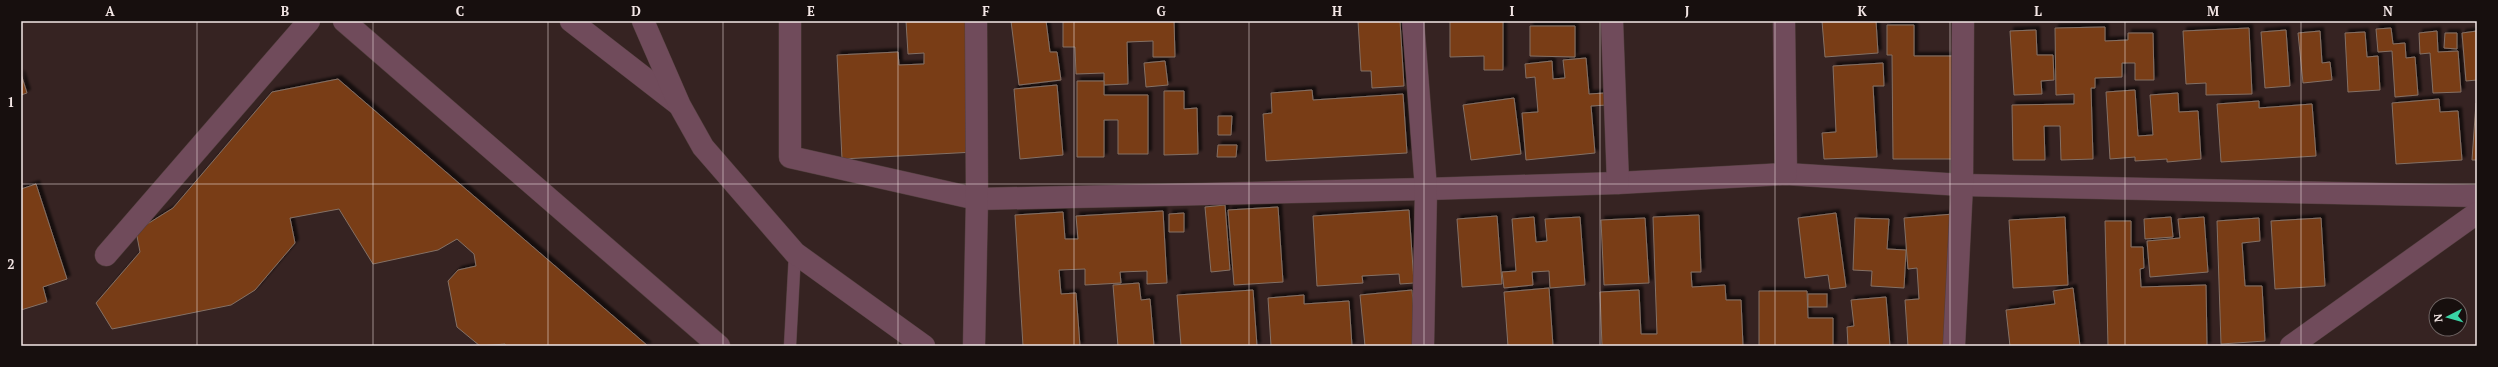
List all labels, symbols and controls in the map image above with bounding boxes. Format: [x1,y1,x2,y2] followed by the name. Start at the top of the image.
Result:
[105,2,115,20] text: A
[281,2,289,20] text: B
[456,2,464,20] text: C
[631,2,641,20] text: D
[807,2,815,20] text: E
[982,2,990,20] text: F
[1156,2,1166,20] text: G
[1332,2,1342,20] text: H
[1510,2,1515,20] text: I
[1685,2,1690,20] text: J
[1857,2,1867,20] text: K
[2034,2,2042,20] text: L
[2207,2,2219,20] text: M
[2383,2,2393,20] text: N
[7,93,15,111] text: 1
[7,255,15,273] text: 2
[2428,297,2468,337] north arrow
[2431,313,2445,323] text: N

